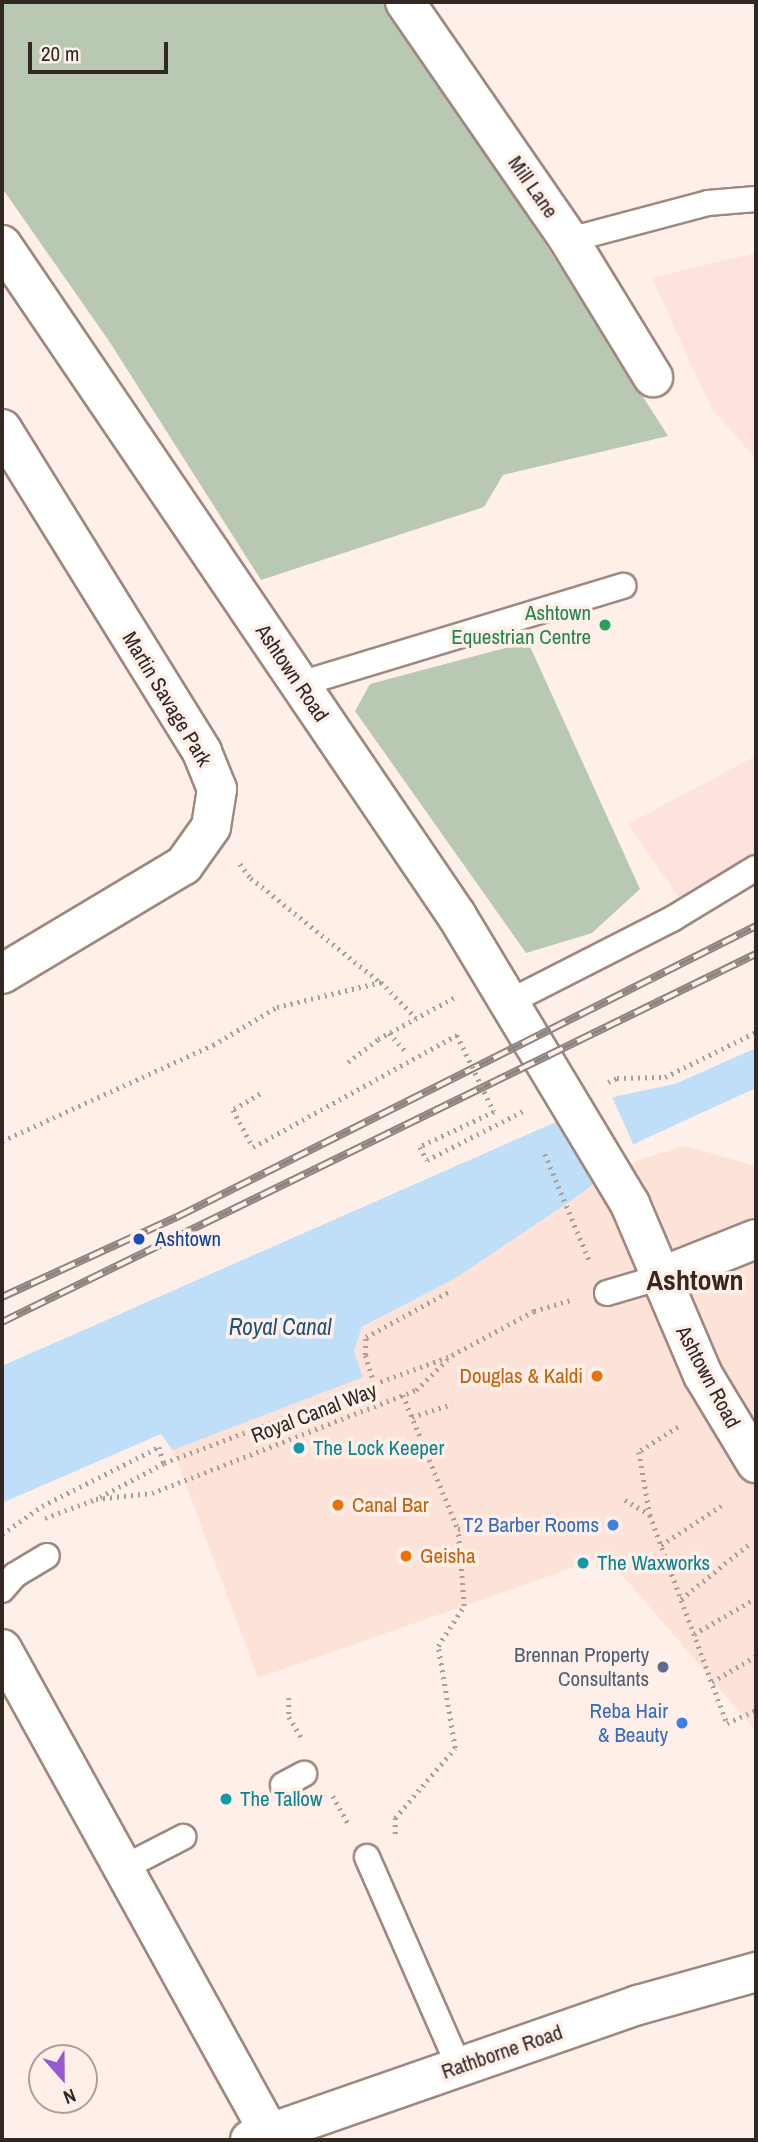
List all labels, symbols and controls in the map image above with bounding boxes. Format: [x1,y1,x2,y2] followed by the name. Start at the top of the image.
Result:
[32,28,172,72] scale bar
[41,39,79,68] text: 20 m
[503,151,563,223] street label: Mill Lane
[451,600,591,650] place label: Ashtown Equestrian Centre
[597,617,613,633] marker: Ashtown Equestrian Centre
[250,620,334,726] street label: Ashtown Road
[117,627,217,771] street label: Martin Savage Park
[155,1226,221,1252] place label: Ashtown
[129,1229,149,1249] marker: Ashtown
[647,1263,743,1297] district label: Ashtown
[229,1313,331,1341] water label: Royal Canal
[671,1322,745,1432] street label: Ashtown Road
[460,1363,583,1389] place label: Douglas & Kaldi
[589,1368,605,1384] marker: Douglas & Kaldi
[248,1378,380,1448] street label: Royal Canal Way
[313,1435,444,1461] place label: The Lock Keeper
[291,1440,307,1456] marker: The Lock Keeper
[352,1492,429,1518] place label: Canal Bar
[330,1497,346,1513] marker: Canal Bar
[463,1512,599,1538] place label: T2 Barber Rooms
[605,1517,621,1533] marker: T2 Barber Rooms
[420,1543,476,1569] place label: Geisha
[398,1548,414,1564] marker: Geisha
[597,1550,710,1576] place label: The Waxworks
[575,1555,591,1571] marker: The Waxworks
[514,1642,649,1692] place label: Brennan Property Consultants
[655,1659,671,1675] marker: Brennan Property Consultants
[590,1698,668,1748] place label: Reba Hair & Beauty
[674,1715,690,1731] marker: Reba Hair & Beauty
[240,1786,323,1812] place label: The Tallow
[218,1791,234,1807] marker: The Tallow
[438,2020,566,2084] street label: Rathborne Road
[28,2044,98,2114] north arrow
[60,2083,80,2111] text: N

